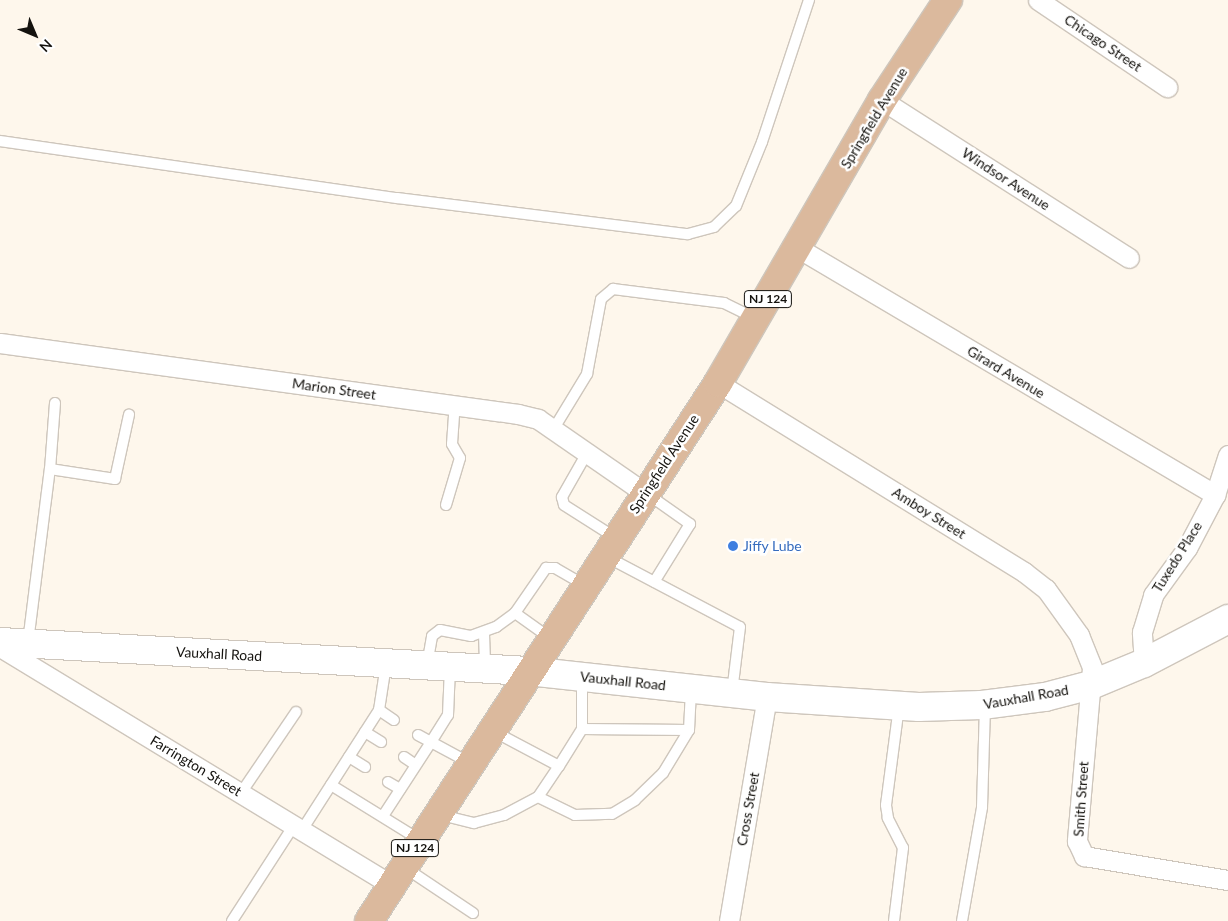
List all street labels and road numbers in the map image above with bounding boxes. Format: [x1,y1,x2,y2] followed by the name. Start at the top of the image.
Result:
[1061,11,1145,75] street label: Chicago Street
[837,64,911,172] street label: Springfield Avenue
[958,144,1054,214] street label: Windsor Avenue
[743,290,793,308] road number: NJ 124
[964,342,1048,402] street label: Girard Avenue
[291,375,377,403] street label: Marion Street
[626,411,702,517] street label: Springfield Avenue
[889,484,969,542] street label: Amboy Street
[1149,518,1205,596] street label: Tuxedo Place
[176,643,262,665] street label: Vauxhall Road
[579,668,667,694] street label: Vauxhall Road
[982,681,1070,713] street label: Vauxhall Road
[147,732,245,800] street label: Farrington Street
[1070,761,1092,837] street label: Smith Street
[733,771,763,847] street label: Cross Street
[390,838,440,858] road number: NJ 124

